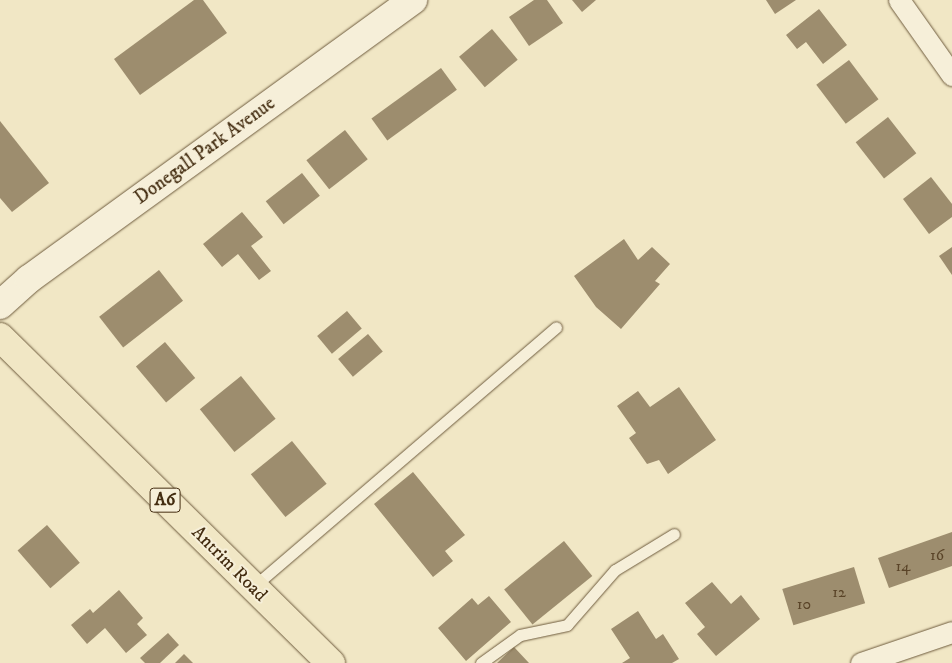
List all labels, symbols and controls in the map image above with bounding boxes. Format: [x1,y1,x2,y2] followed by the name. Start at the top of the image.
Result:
[130,92,280,210] street label: Donegall Park Avenue
[149,484,181,516] road number: A6
[186,521,272,607] street label: Antrim Road
[930,545,944,565] house number: 16
[895,556,911,576] house number: 14
[832,582,846,602] house number: 12
[797,594,811,614] house number: 10

